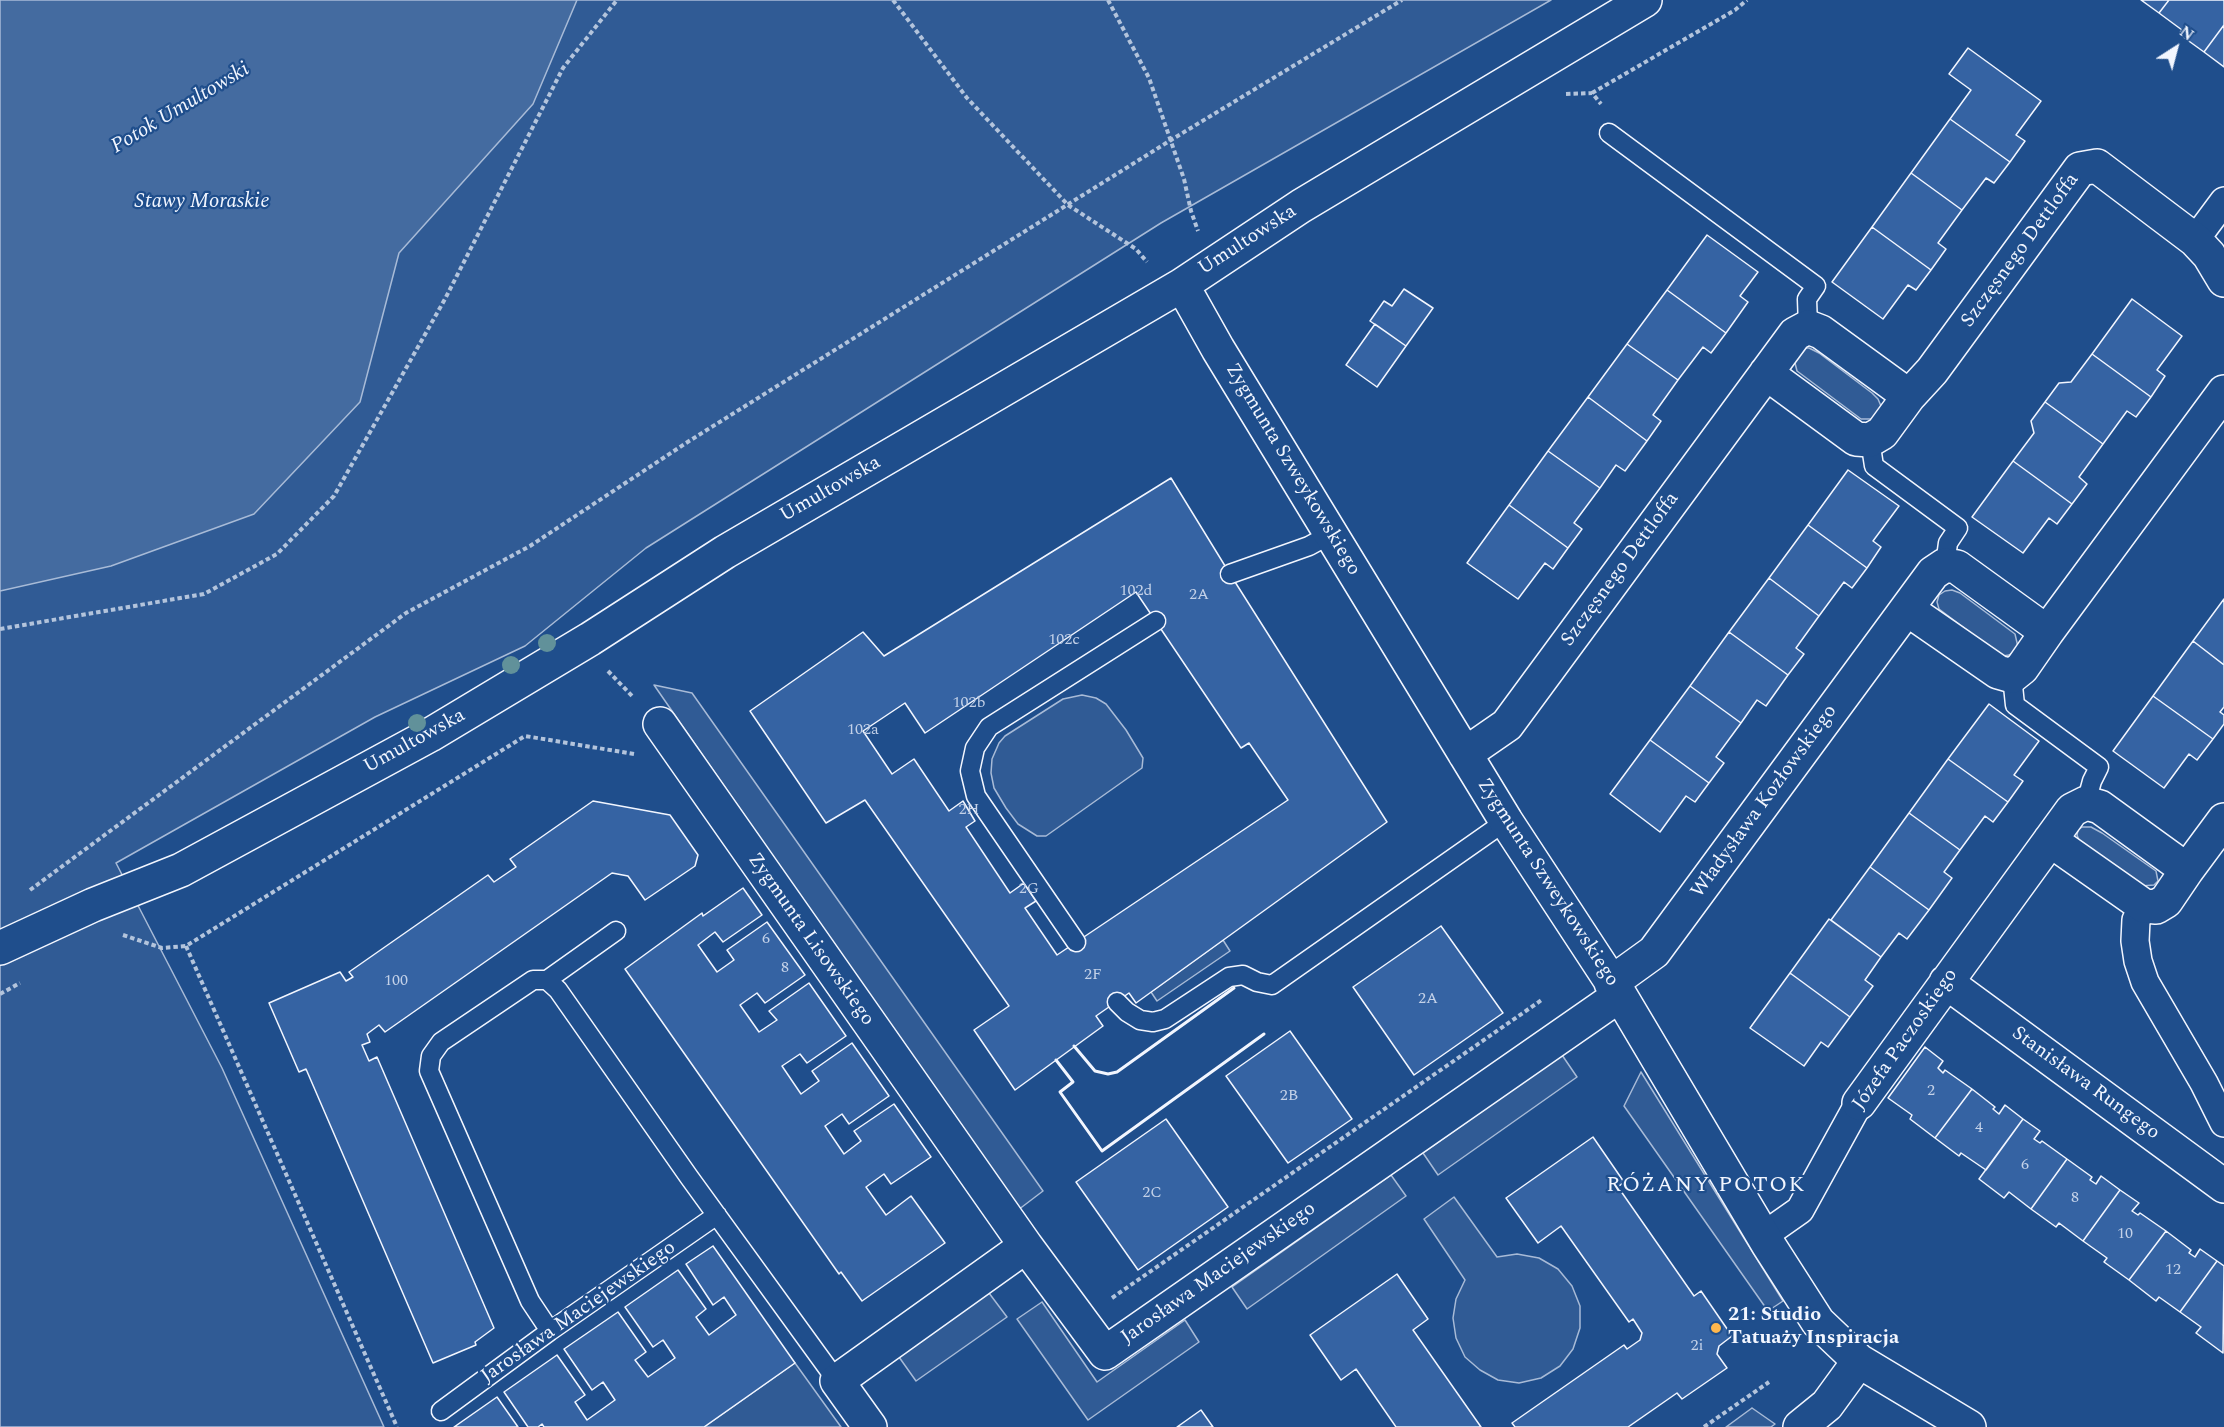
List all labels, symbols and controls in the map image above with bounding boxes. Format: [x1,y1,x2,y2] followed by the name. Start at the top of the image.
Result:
[2146,18,2206,78] north arrow
[2174,20,2199,47] text: N
[107,58,255,160] water label: Potok Umultowski
[1957,169,2085,333] street label: Szczęsnego Dettloffa
[135,190,269,216] water label: Stawy Moraskie
[1194,200,1302,282] street label: Umultowska
[1219,360,1365,580] street label: Zygmunta Szweykowskiego
[776,452,886,528] street label: Umultowska
[1557,488,1685,652] street label: Szczęsnego Dettloffa
[1120,582,1152,602] house number: 102d
[1189,586,1209,606] house number: 2A
[1048,631,1080,651] house number: 102c
[953,694,985,714] house number: 102b
[1687,701,1843,903] street label: Władysława Kozłowskiego
[360,704,470,780] street label: Umultowska
[847,721,879,741] house number: 102a
[1471,774,1623,992] street label: Zygmunta Szweykowskiego
[959,801,979,821] house number: 2H
[741,849,879,1031] street label: Zygmunta Lisowskiego
[1019,880,1039,900] house number: 2G
[762,930,770,950] house number: 6
[781,959,789,979] house number: 8
[1848,964,1964,1116] street label: Józefa Paczoskiego
[1084,966,1102,986] house number: 2F
[384,972,408,992] house number: 100
[1418,990,1438,1010] house number: 2A
[2006,1022,2164,1146] street label: Stanisława Rungego
[1927,1082,1935,1102] house number: 2
[1280,1087,1298,1107] house number: 2B
[1975,1119,1983,1139] house number: 4
[2021,1156,2029,1176] house number: 6
[1606,1174,1806,1200] district label: RÓŻANY POTOK
[1142,1184,1162,1204] house number: 2C
[2071,1189,2079,1209] house number: 8
[1117,1198,1321,1350] street label: Jarosława Maciejewskiego
[2117,1225,2133,1245] house number: 10
[477,1237,681,1389] street label: Jarosława Maciejewskiego
[2165,1261,2181,1281] house number: 12
[1728,1304,1899,1351] place label: 21: Studio Tatuaży Inspiracja
[1709,1321,1723,1335] marker: 21: Studio Tatuaży Inspiracja
[1690,1337,1704,1357] house number: 2i

